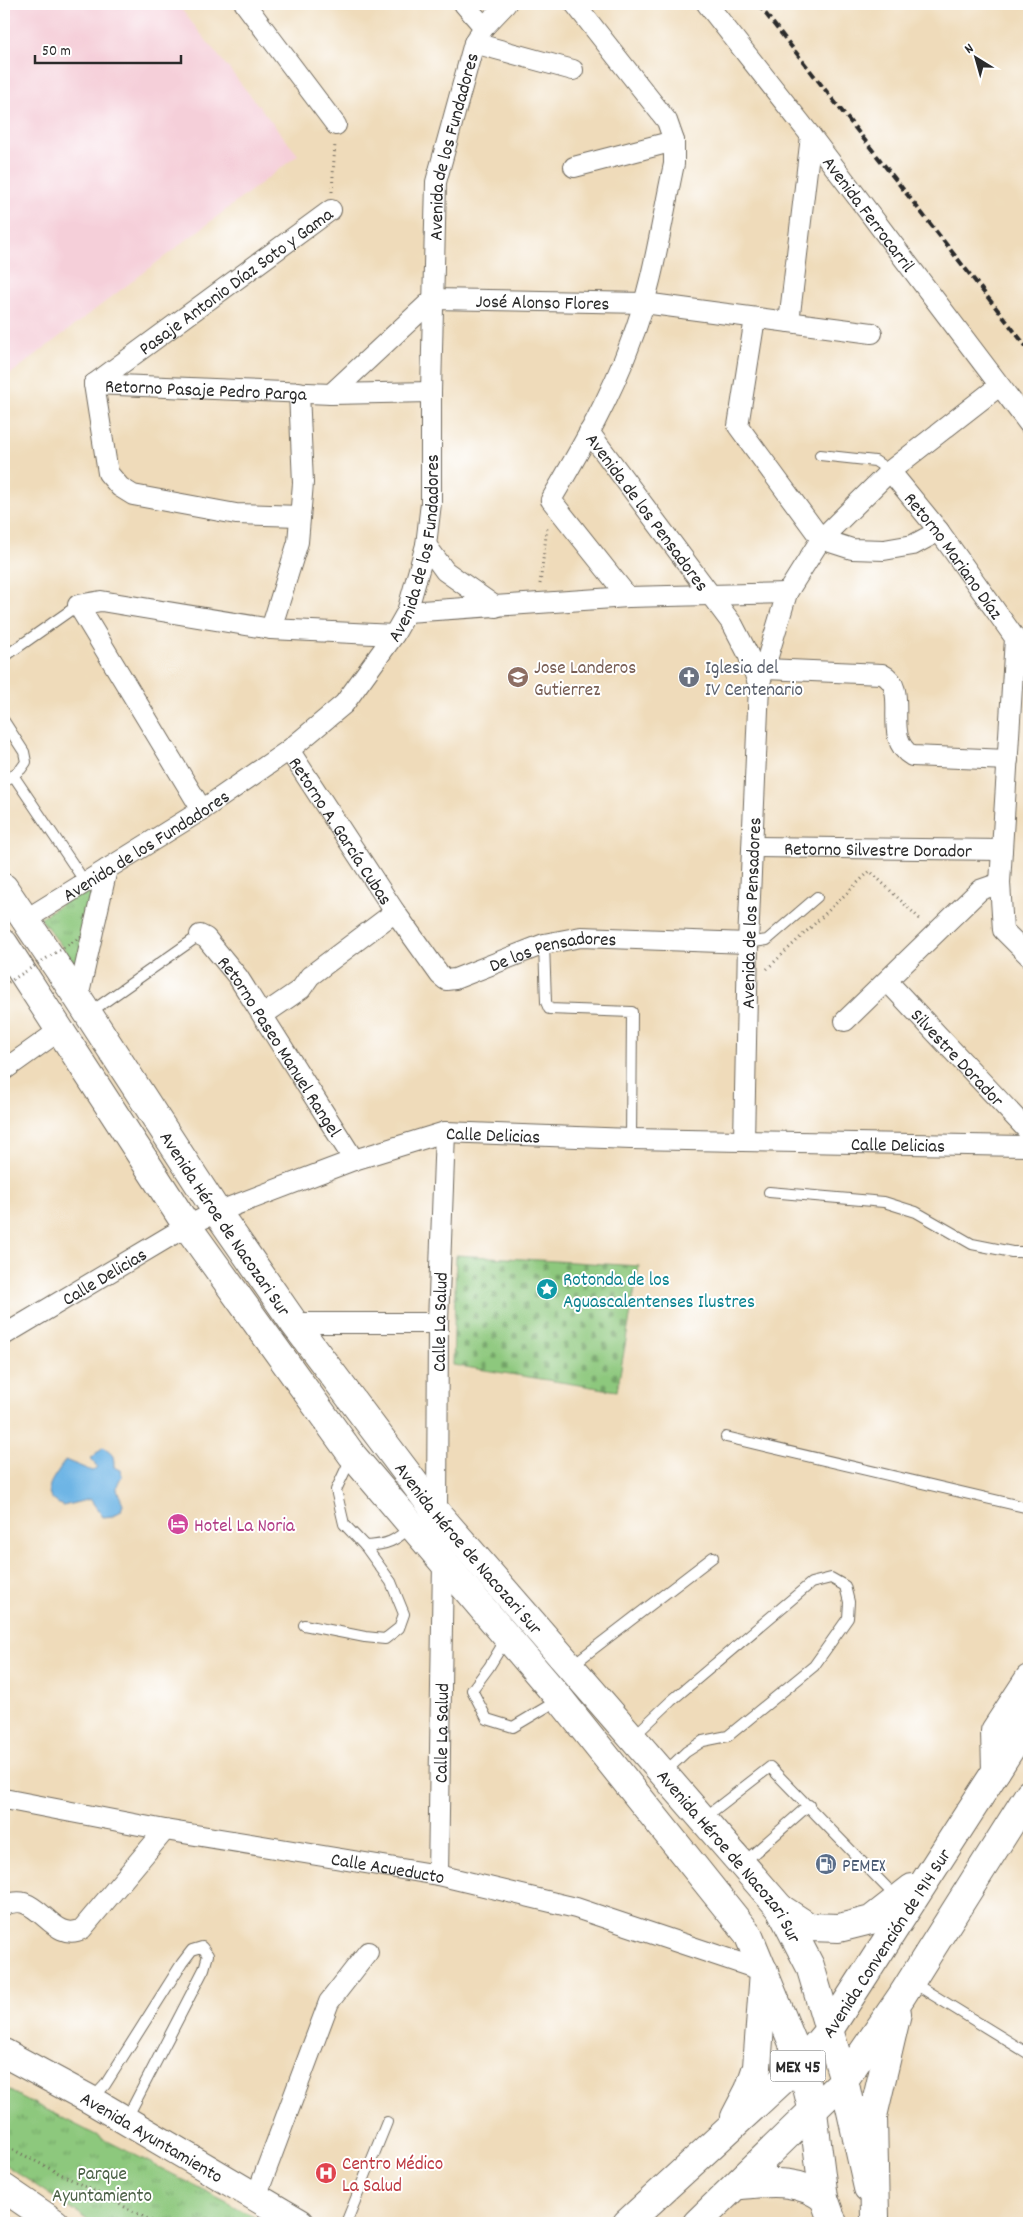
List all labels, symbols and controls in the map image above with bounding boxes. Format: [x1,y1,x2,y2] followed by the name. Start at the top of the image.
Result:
[35,32,181,64] scale bar
[950,32,1000,82] north arrow
[961,39,978,59] text: N
[42,41,71,63] text: 50 m
[425,50,488,241] street label: Avenida de los Fundadores
[814,152,920,279] street label: Avenida Ferrocarril
[134,202,341,364] street label: Pasaje Antonio Díaz Soto y Gama
[475,290,610,319] street label: José Alonso Flores
[104,374,308,410] street label: Retorno Pasaje Pedro Parga
[577,429,714,598] street label: Avenida de los Pensadores
[383,454,448,648] street label: Avenida de los Fundadores
[896,488,1008,626] street label: Retorno Mariano Díaz
[534,656,636,705] place label: Jose Landeros Gutierrez
[705,656,803,705] place label: Iglesia del IV Centenario
[506,665,530,689] school or university icon: Jose Landeros Gutierrez
[677,665,701,689] church icon: Iglesia del IV Centenario
[280,753,397,912] street label: Retorno A. García Cubas
[59,785,236,910] street label: Avenida de los Fundadores
[737,817,770,1009] street label: Avenida de los Pensadores
[784,837,972,867] street label: Retorno Silvestre Dorador
[486,926,617,981] street label: De los Pensadores
[209,952,346,1144] street label: Retorno Paseo Manuel Rangel
[903,1004,1009,1114] street label: Silvestre Dorador
[445,1122,541,1153] street label: Calle Delicias
[151,1127,296,1323] street label: Avenida Héroe de Nacozari Sur
[851,1133,945,1162] street label: Calle Delicias
[58,1243,153,1314] street label: Calle Delicias
[563,1268,755,1317] place label: Rotonda de los Aguascalentenses Ilustres
[428,1272,457,1372] street label: Calle La Salud
[535,1277,559,1301] place icon: Rotonda de los Aguascalentenses Ilustres
[386,1458,547,1642] street label: Avenida Héroe de Nacozari Sur
[166,1512,190,1536] hotel icon: Hotel La Noria
[194,1514,296,1541] place label: Hotel La Noria
[429,1683,458,1783] street label: Calle La Salud
[649,1765,806,1949] street label: Avenida Héroe de Nacozari Sur
[818,1844,960,2045] street label: Avenida Convención de 1914 Sur
[329,1848,447,1893] street label: Calle Acueducto
[814,1852,838,1876] fuel station icon: PEMEX
[842,1854,886,1881] place label: PEMEX
[770,2050,826,2082] road number: MEX 45
[75,2087,227,2192] street label: Avenida Ayuntamiento
[342,2152,443,2201] place label: Centro Médico La Salud
[314,2161,338,2185] hospital icon: Centro Médico La Salud
[52,2162,152,2211] park label: Parque Ayuntamiento

